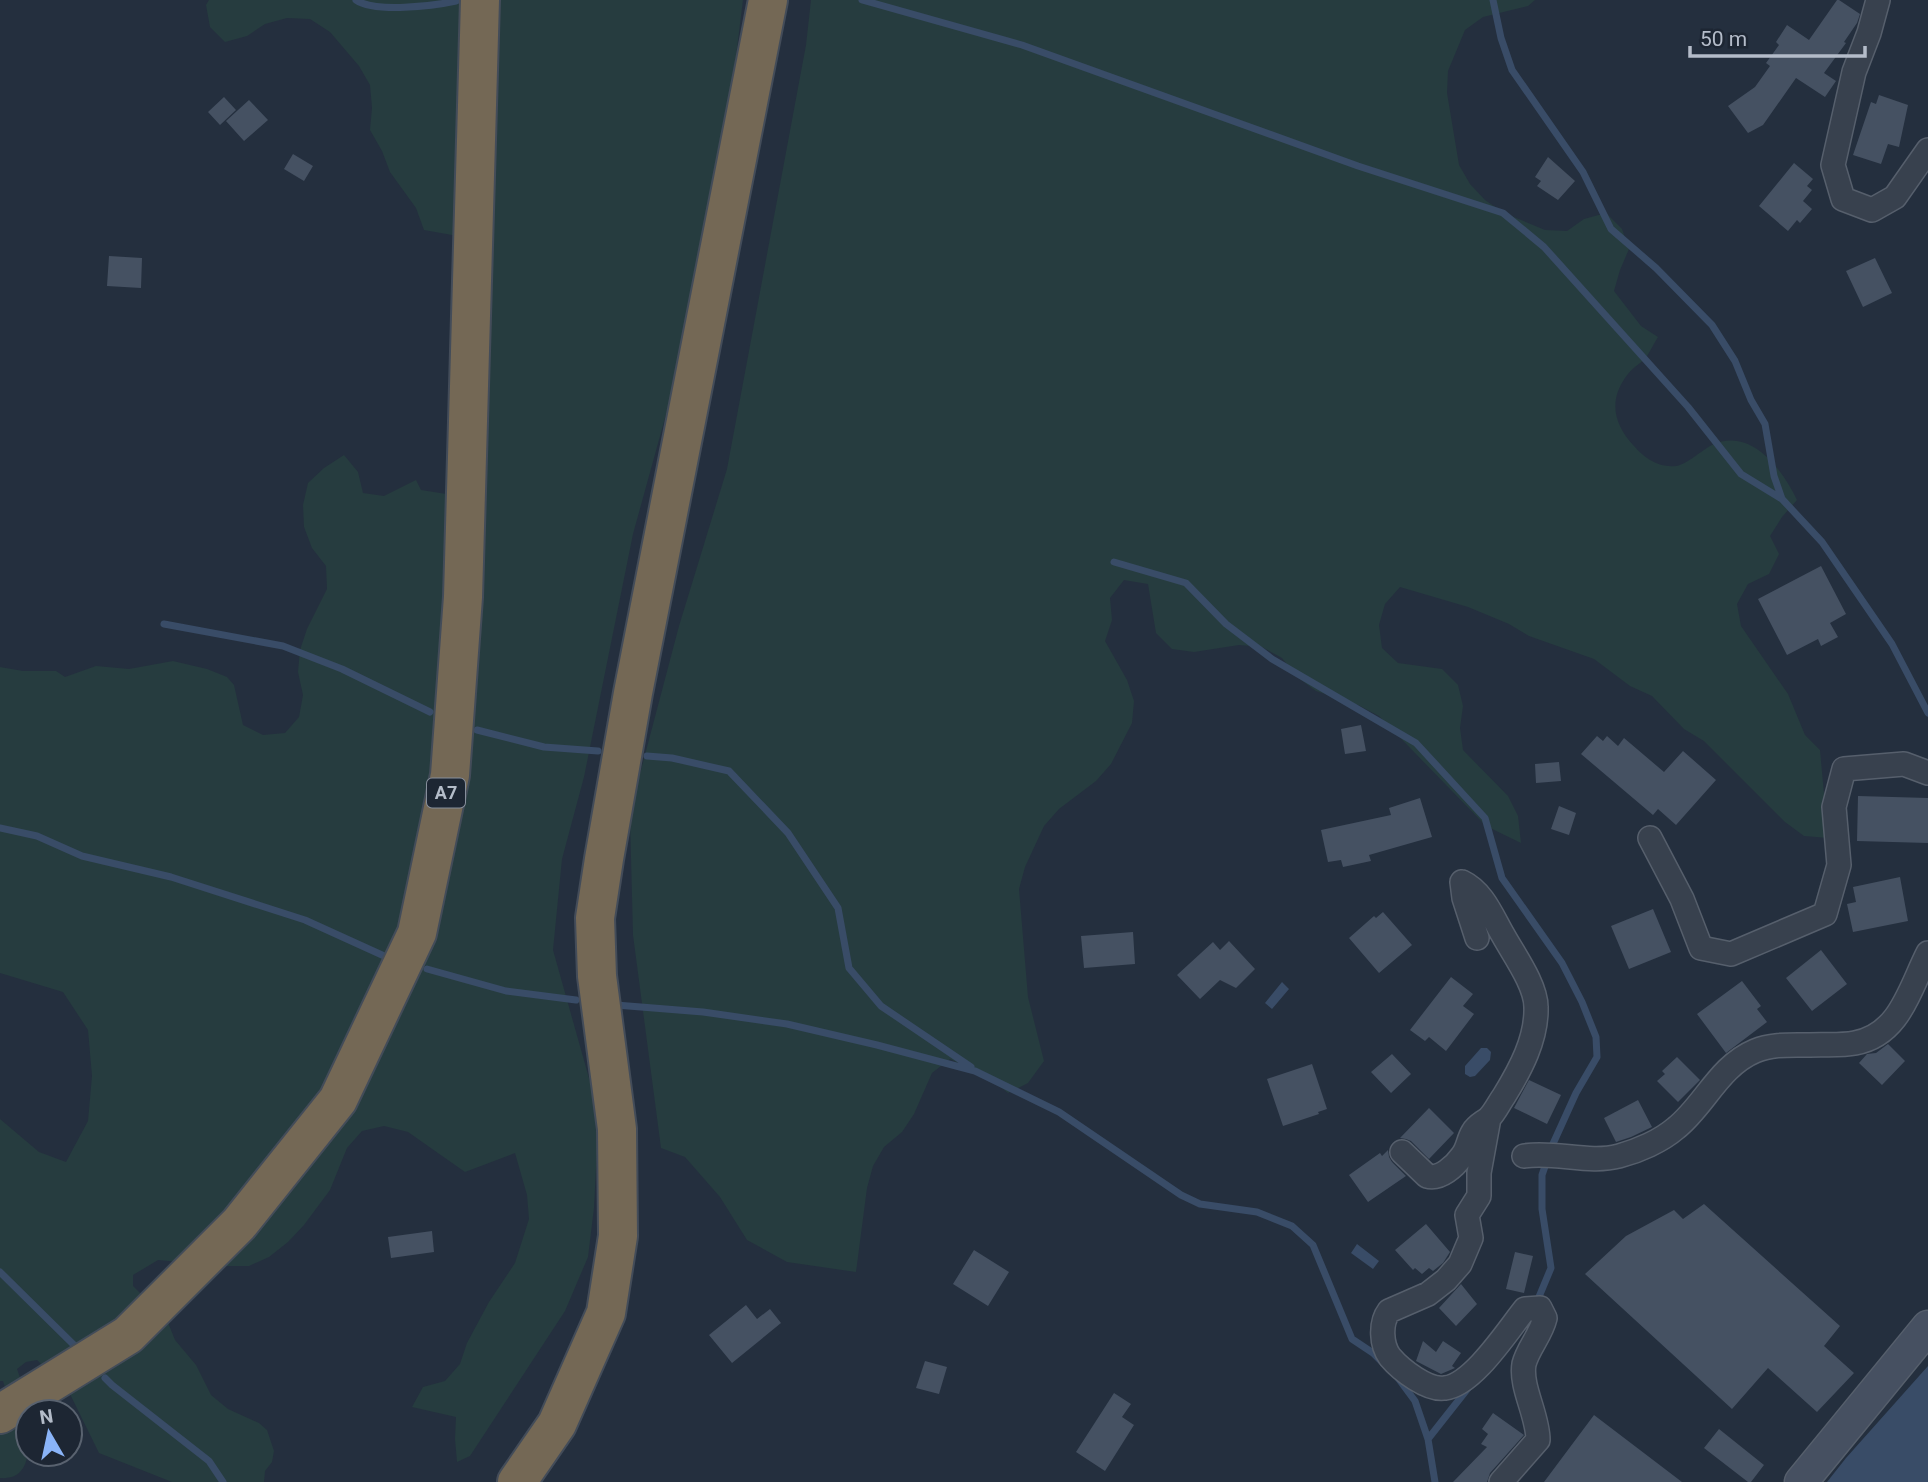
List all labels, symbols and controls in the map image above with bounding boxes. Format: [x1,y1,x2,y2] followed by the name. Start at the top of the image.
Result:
[1690,14,1865,58] scale bar
[1700,27,1747,51] text: 50 m
[427,778,465,808] road number: A7
[14,1398,84,1468] north arrow
[38,1404,55,1429] text: N

